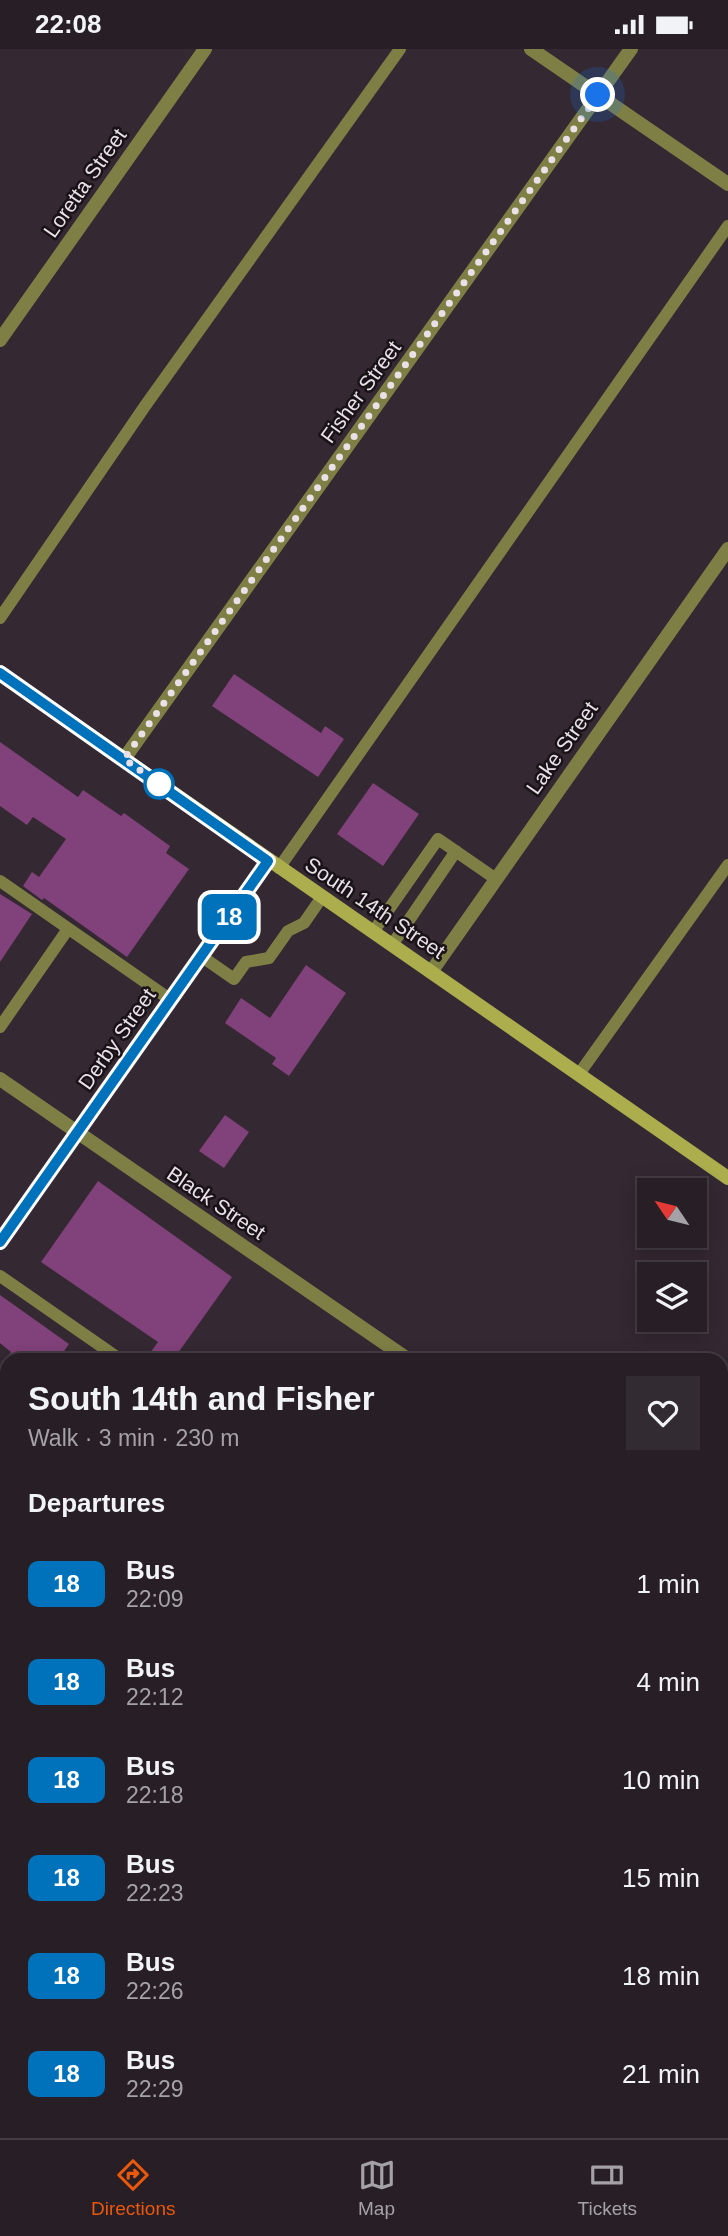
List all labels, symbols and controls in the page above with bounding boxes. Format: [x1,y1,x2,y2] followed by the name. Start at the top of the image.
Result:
[35,9,102,39] text: 22:08
[580,77,615,112] your location
[39,124,131,241] street label: Loretta Street
[316,336,405,447] street label: Fisher Street
[521,697,602,798] street label: Lake Street
[144,769,174,799] unlabelled marker
[301,852,450,963] street label: South 14th Street
[198,894,260,940] line badge: 18
[216,903,242,930] text: 18
[73,984,160,1094] street label: Derby Street
[163,1161,270,1244] street label: Black Street
[637,1178,707,1248] north arrow
[637,1178,707,1332] map controls
[637,1262,707,1332] button: layers
[626,1376,700,1450] button: heart
[28,1380,375,1417] text: South 14th and Fisher
[28,1425,239,1451] text: Walk · 3 min · 230 m
[28,1488,165,1518] text: Departures
[126,1555,175,1585] text: Bus
[636,1569,700,1599] text: 1 min
[53,1570,80,1597] text: 18
[126,1586,184,1612] text: 22:09
[126,1653,175,1683] text: Bus
[636,1667,700,1697] text: 4 min
[53,1668,80,1695] text: 18
[126,1684,184,1710] text: 22:12
[126,1751,175,1781] text: Bus
[622,1765,700,1795] text: 10 min
[53,1766,80,1793] text: 18
[126,1782,184,1808] text: 22:18
[126,1849,175,1879] text: Bus
[622,1863,700,1893] text: 15 min
[53,1864,80,1891] text: 18
[126,1880,184,1906] text: 22:23
[126,1947,175,1977] text: Bus
[622,1961,700,1991] text: 18 min
[53,1962,80,1989] text: 18
[126,1978,184,2004] text: 22:26
[126,2045,175,2075] text: Bus
[622,2059,700,2089] text: 21 min
[53,2060,80,2087] text: 18
[126,2076,184,2102] text: 22:29
[91,2156,175,2220] tab: Directions
[358,2156,396,2220] tab: Map
[578,2156,637,2220] tab: Tickets

